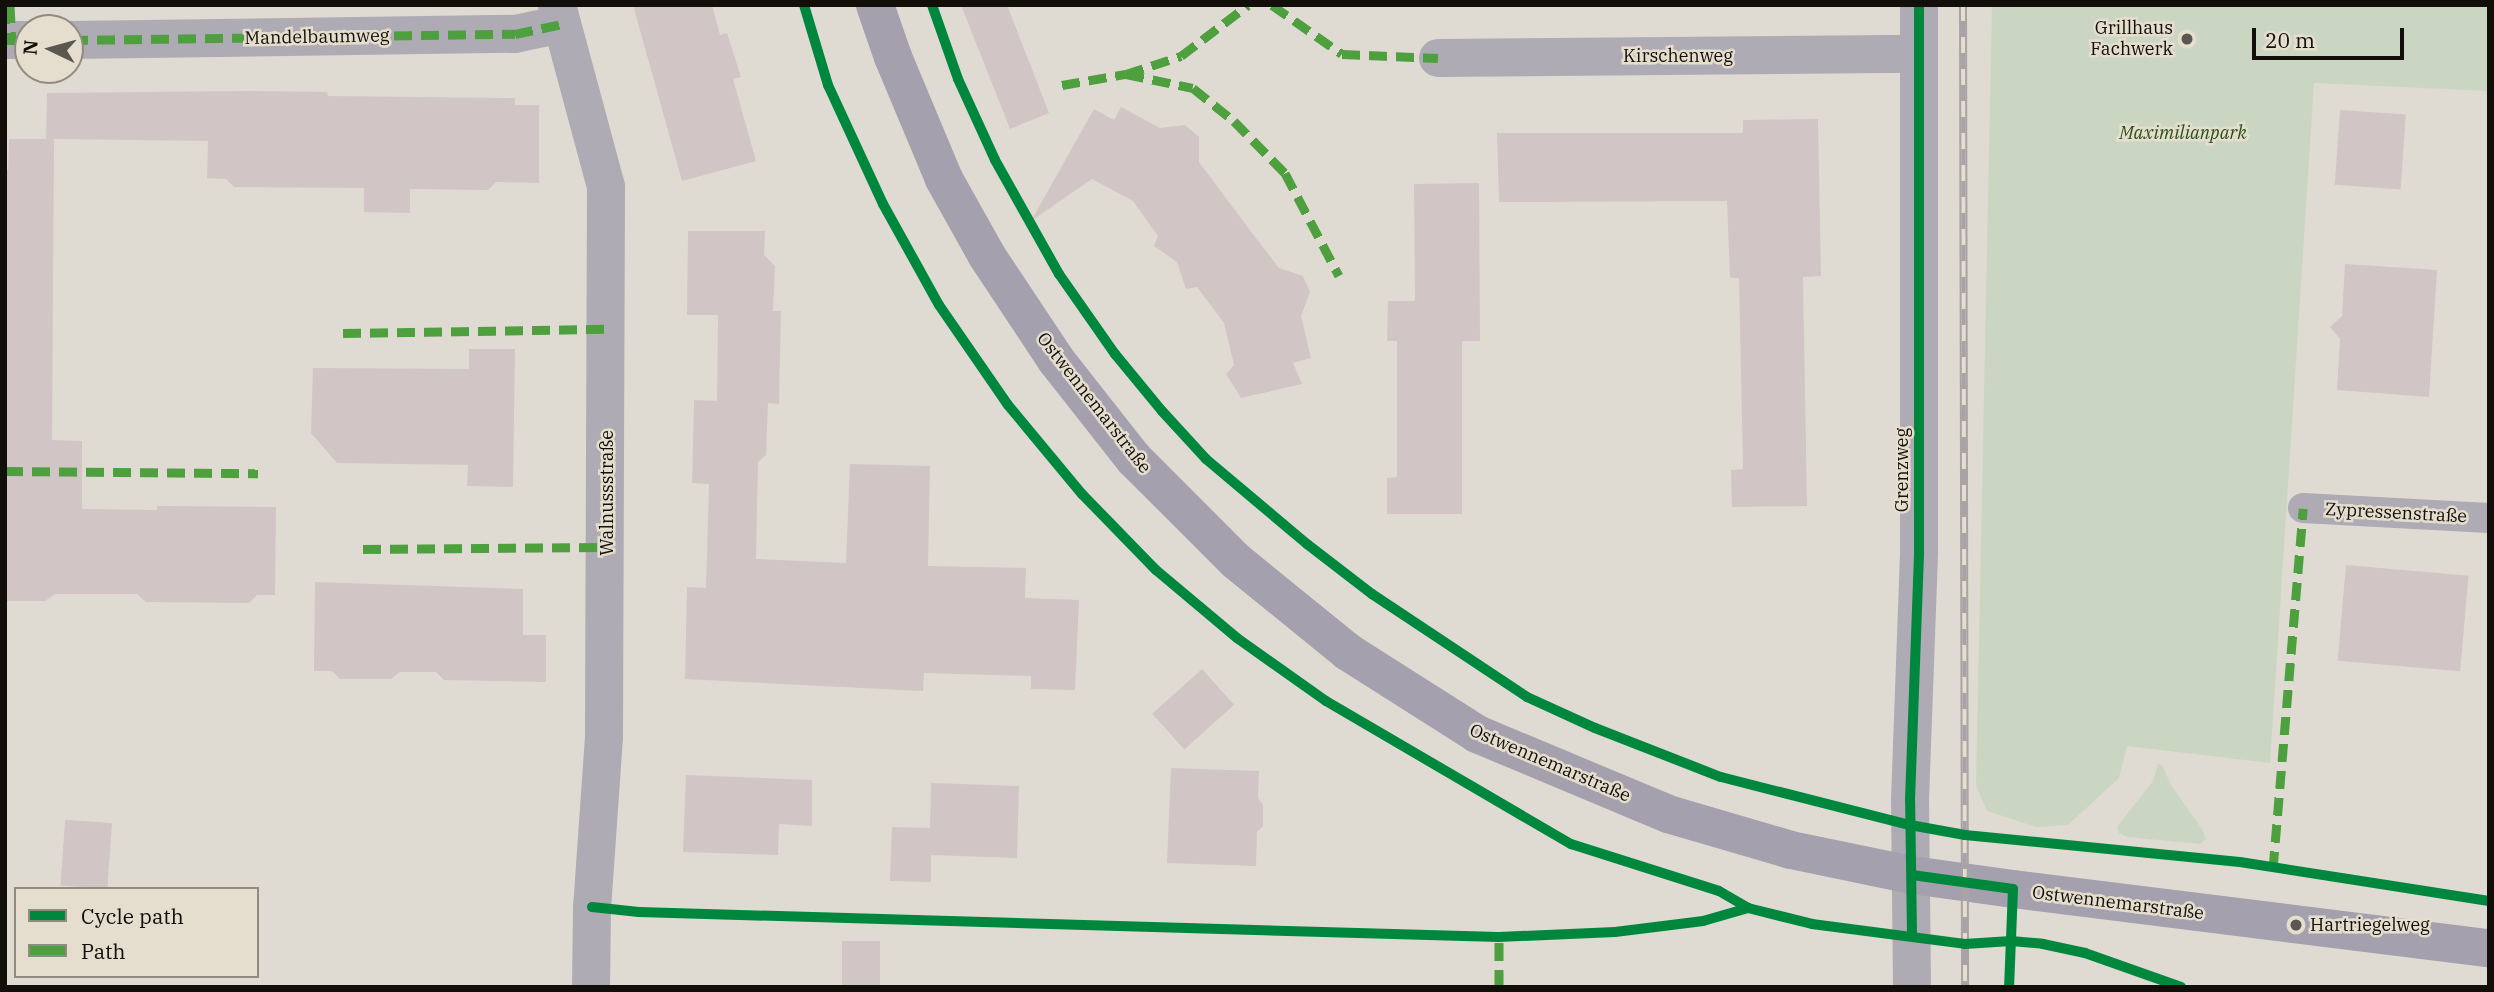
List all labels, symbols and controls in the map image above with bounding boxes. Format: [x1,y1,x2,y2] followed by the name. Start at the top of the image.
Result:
[14,14,84,84] north arrow
[2256,14,2408,58] scale bar
[2090,18,2173,60] place label: Grillhaus Fachwerk
[244,25,390,49] street label: Mandelbaumweg
[2265,26,2315,54] text: 20 m
[2179,31,2195,47] marker: Grillhaus Fachwerk
[17,39,43,56] text: N
[1623,45,1733,67] street label: Kirschenweg
[2119,122,2247,144] park label: Maximilianpark
[1032,328,1156,478] street label: Ostwennemarstraße
[1891,428,1913,512] street label: Grenzweg
[596,430,618,556] street label: Walnussstraße
[2324,498,2468,528] street label: Zypressenstraße
[1466,719,1634,807] street label: Ostwennemarstraße
[2031,882,2205,924] street label: Ostwennemarstraße
[14,887,259,978] legend
[81,902,184,930] text: Cycle path
[2310,914,2430,936] place label: Hartriegelweg
[2288,917,2304,933] marker: Hartriegelweg
[81,937,126,965] text: Path

